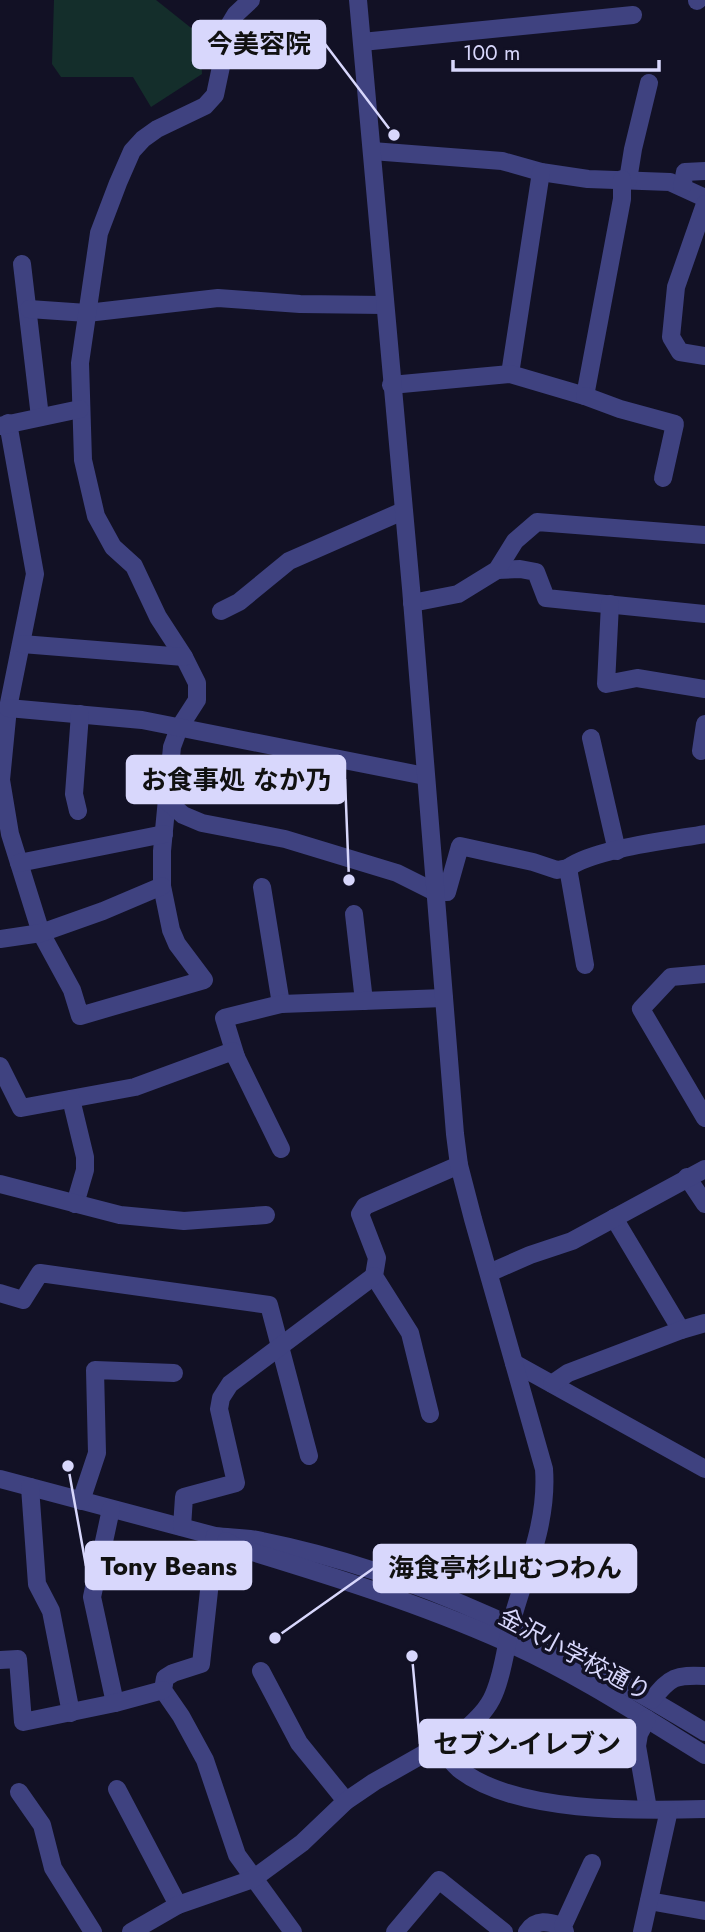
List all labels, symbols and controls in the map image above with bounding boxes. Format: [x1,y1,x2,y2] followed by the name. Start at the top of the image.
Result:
[193,21,325,68] callout: 今美容院
[207,25,311,63] text: 今美容院
[453,28,660,72] scale bar
[463,38,520,68] text: 100 m
[127,756,345,803] callout: お食事処 なか乃
[141,761,331,799] text: お食事処 なか乃
[86,1542,251,1589] callout: Tony Beans
[374,1545,636,1592] callout: 海食亭杉山むつわん
[101,1547,237,1585] text: Tony Beans
[388,1549,622,1587] text: 海食亭杉山むつわん
[493,1599,657,1709] street label: 金沢小学校通り
[420,1720,635,1767] callout: セブン-イレブン
[433,1725,621,1763] text: セブン-イレブン

